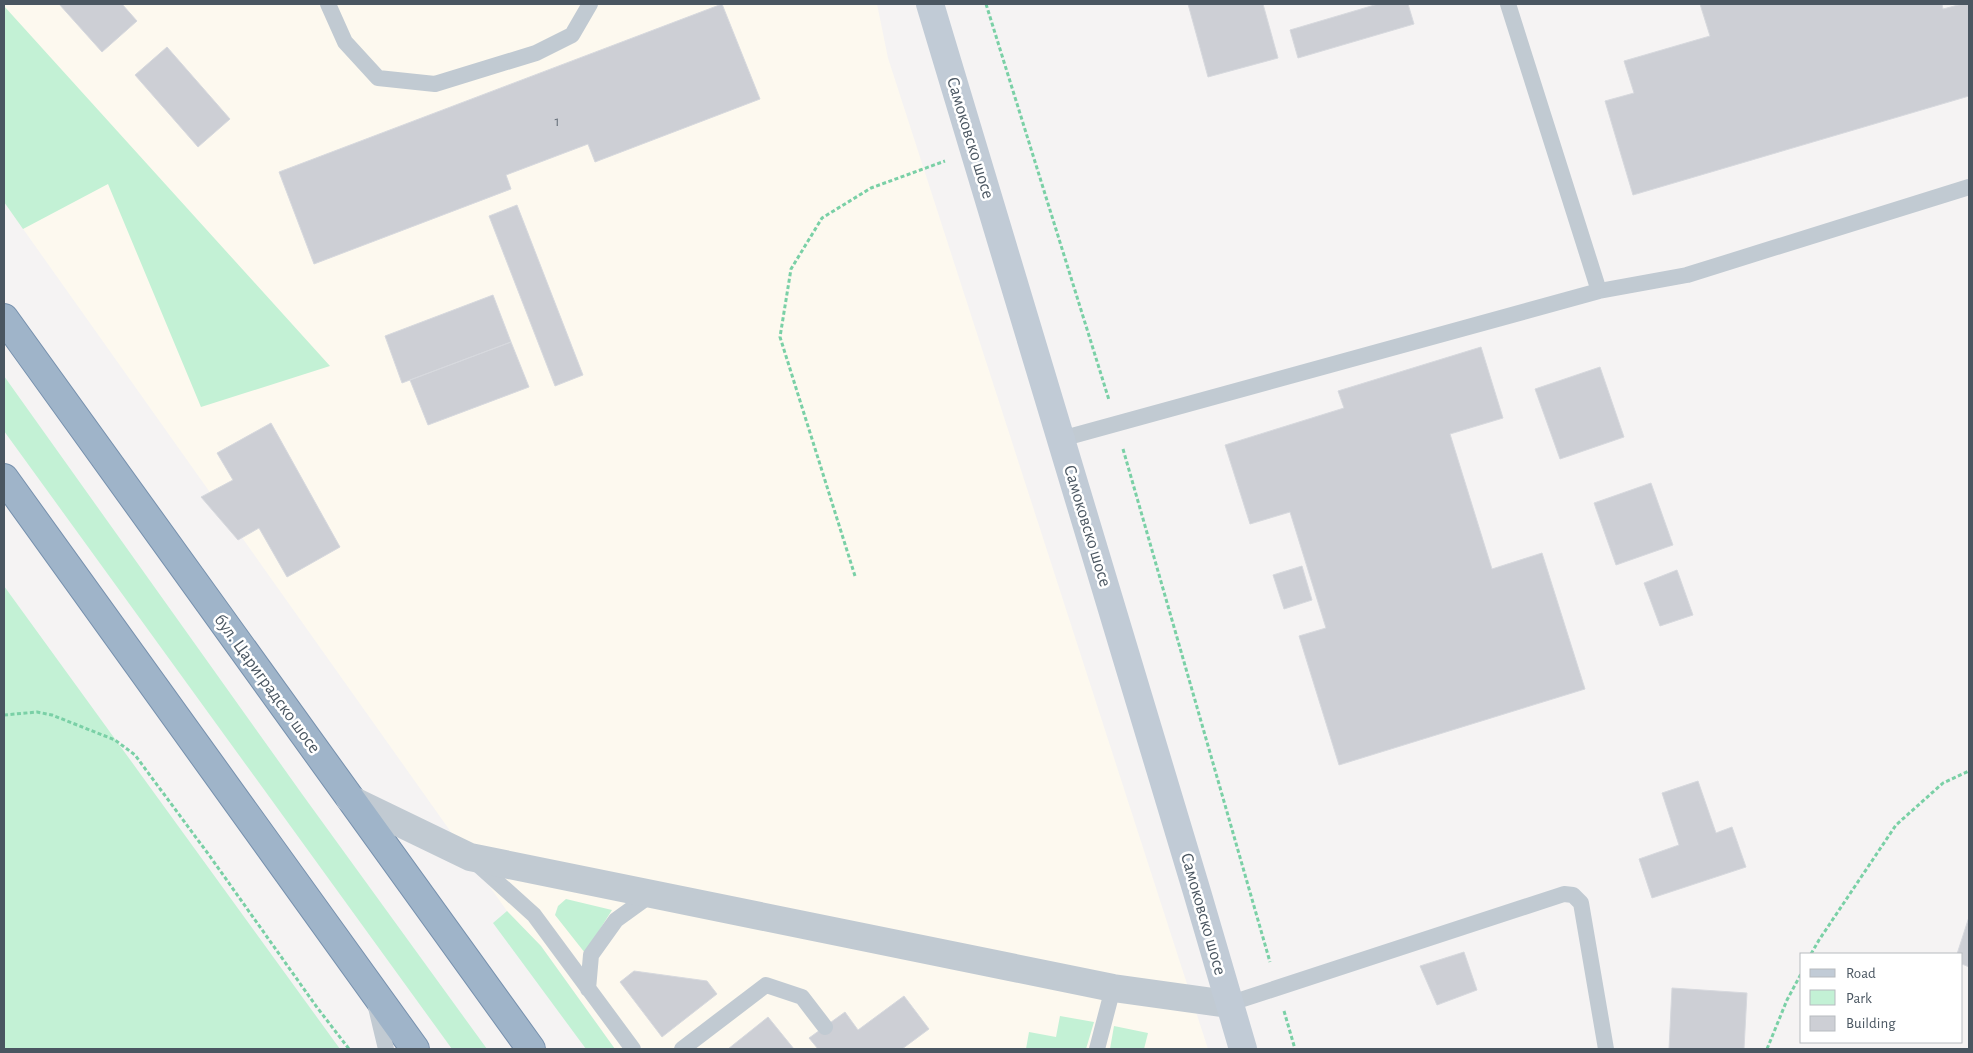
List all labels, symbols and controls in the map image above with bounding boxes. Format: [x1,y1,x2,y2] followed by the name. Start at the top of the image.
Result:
[943,75,997,201] street label: Самоковско шосе
[554,114,560,129] house number: 1
[1060,463,1114,589] street label: Самоковско шосе
[211,611,324,757] street label: бул. Цариградско шосе
[1177,851,1229,977] street label: Самоковско шосе
[1800,953,1963,1043] legend
[1846,966,1876,981] text: Road
[1846,991,1872,1006] text: Park
[1846,1016,1896,1031] text: Building

